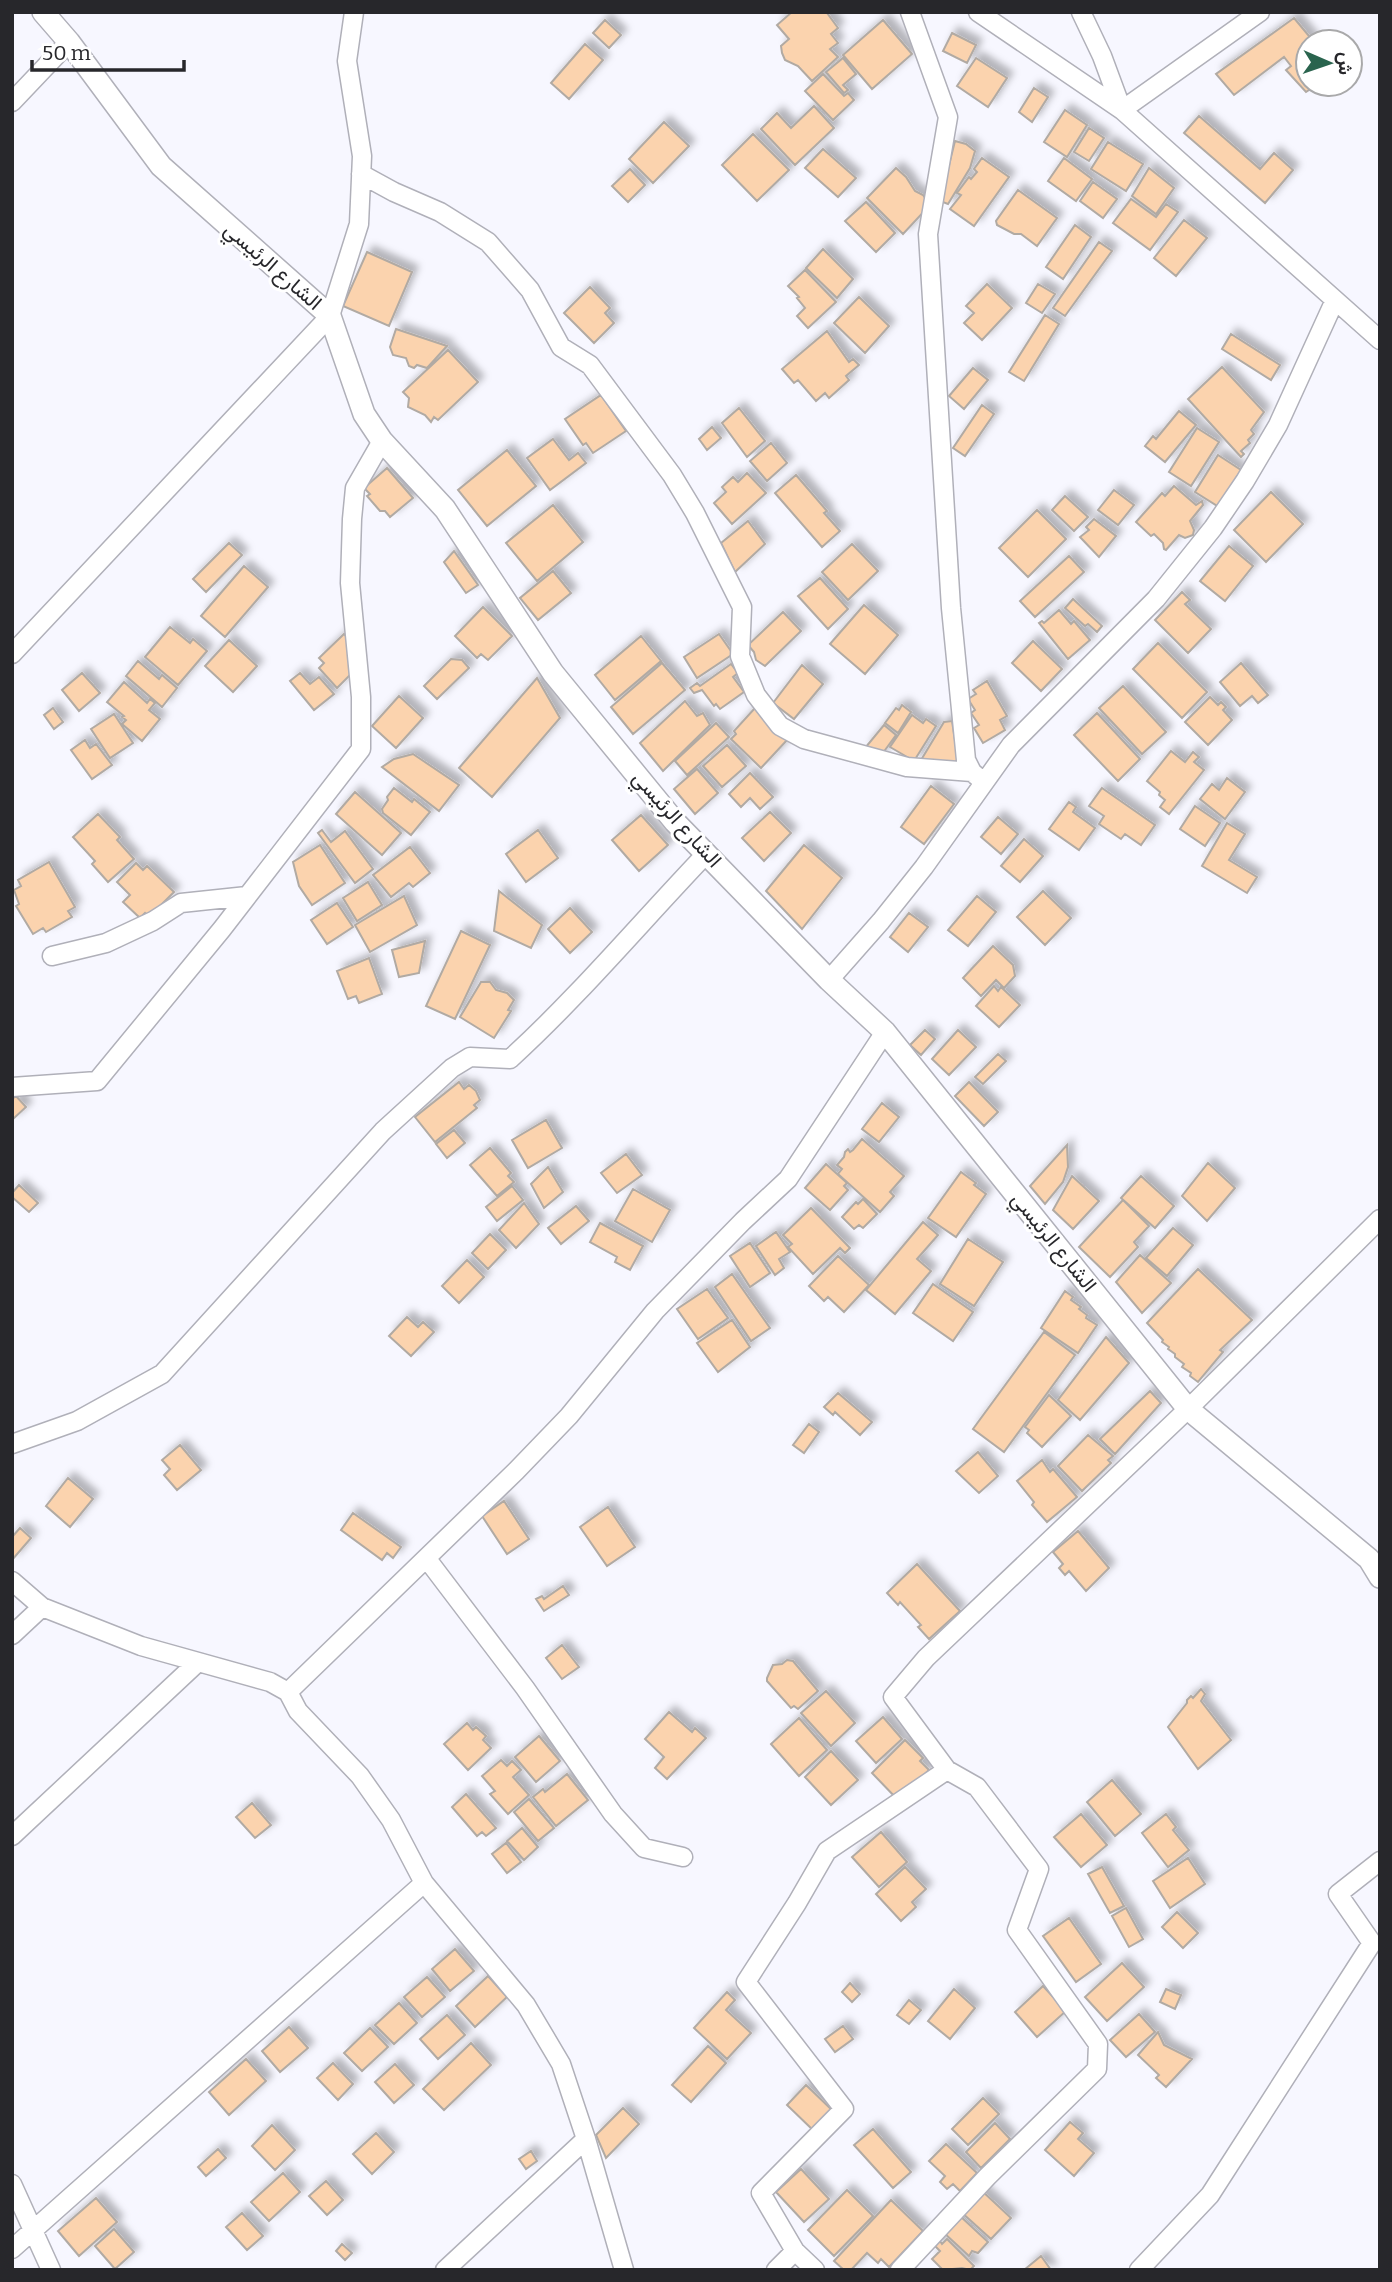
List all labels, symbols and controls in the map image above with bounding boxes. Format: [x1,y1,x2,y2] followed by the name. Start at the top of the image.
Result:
[32,28,184,72] scale bar
[1294,28,1364,98] north arrow
[42,40,91,66] text: 50 m
[1334,52,1357,76] text: ش
[216,216,327,319] street label: الشارع الرئيسي
[624,765,727,876] street label: الشارع الرئيسي
[1003,1187,1102,1300] street label: الشارع الرئيسي

